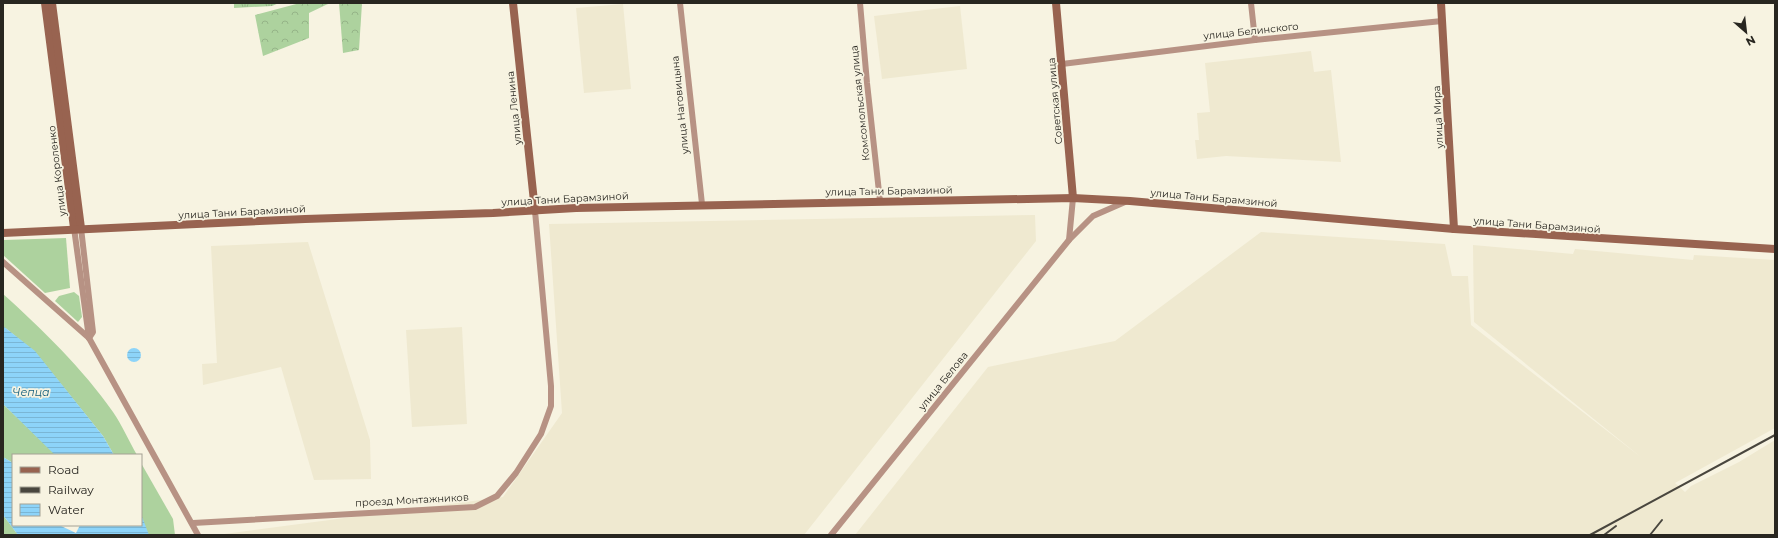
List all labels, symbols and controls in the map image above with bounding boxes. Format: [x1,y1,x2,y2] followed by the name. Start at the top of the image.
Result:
[1726,12,1766,52] north arrow
[1202,20,1299,43] street label: улица Белинского
[1743,33,1758,49] text: N
[847,45,873,161] street label: Комсомольская улица
[668,55,692,156] street label: улица Наговицына
[1045,57,1065,145] street label: Советская улица
[504,70,524,147] street label: улица Ленина
[1430,85,1446,150] street label: улица Мира
[45,125,69,218] street label: улица Короленко
[824,183,953,199] street label: улица Тани Барамзиной
[1149,186,1278,210] street label: улица Тани Барамзиной
[500,189,629,209] street label: улица Тани Барамзиной
[177,202,306,222] street label: улица Тани Барамзиной
[1472,214,1601,236] street label: улица Тани Барамзиной
[915,349,971,414] street label: улица Белова
[12,385,50,399] water label: Чепца
[12,454,142,526] legend
[48,462,79,477] text: Road
[48,482,94,497] text: Railway
[355,491,469,509] street label: проезд Монтажников
[48,502,85,517] text: Water

